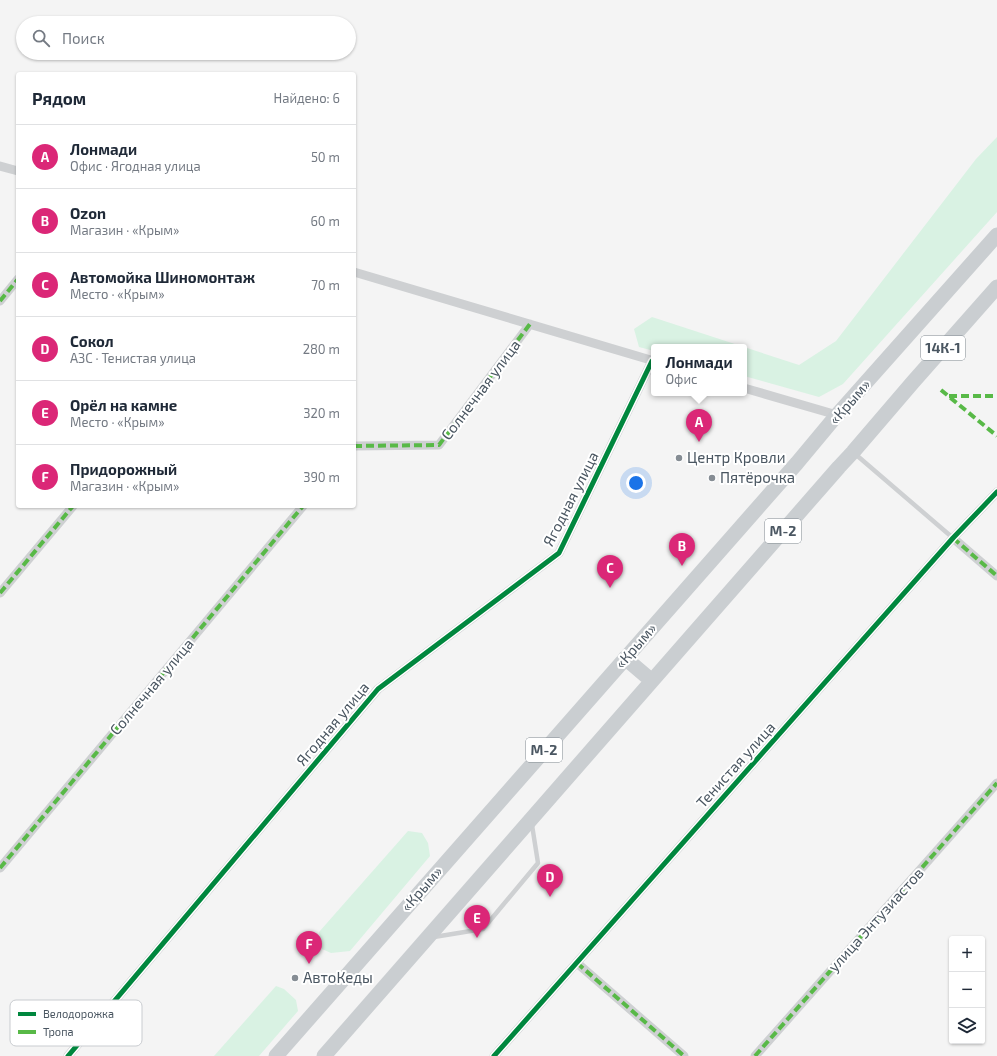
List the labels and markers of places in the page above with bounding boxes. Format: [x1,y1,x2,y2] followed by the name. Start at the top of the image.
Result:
[686,409,712,442] pin: A
[687,448,786,466] place label: Центр Кровли
[674,453,684,463] marker: Центр Кровли
[720,468,795,486] place label: Пятёрочка
[707,473,717,483] marker: Пятёрочка
[669,533,695,566] pin: B
[597,555,623,588] pin: C
[537,864,563,897] pin: D
[464,905,490,938] pin: E
[296,931,322,964] pin: F
[303,968,373,986] place label: АвтоКеды
[290,973,300,983] marker: АвтоКеды

